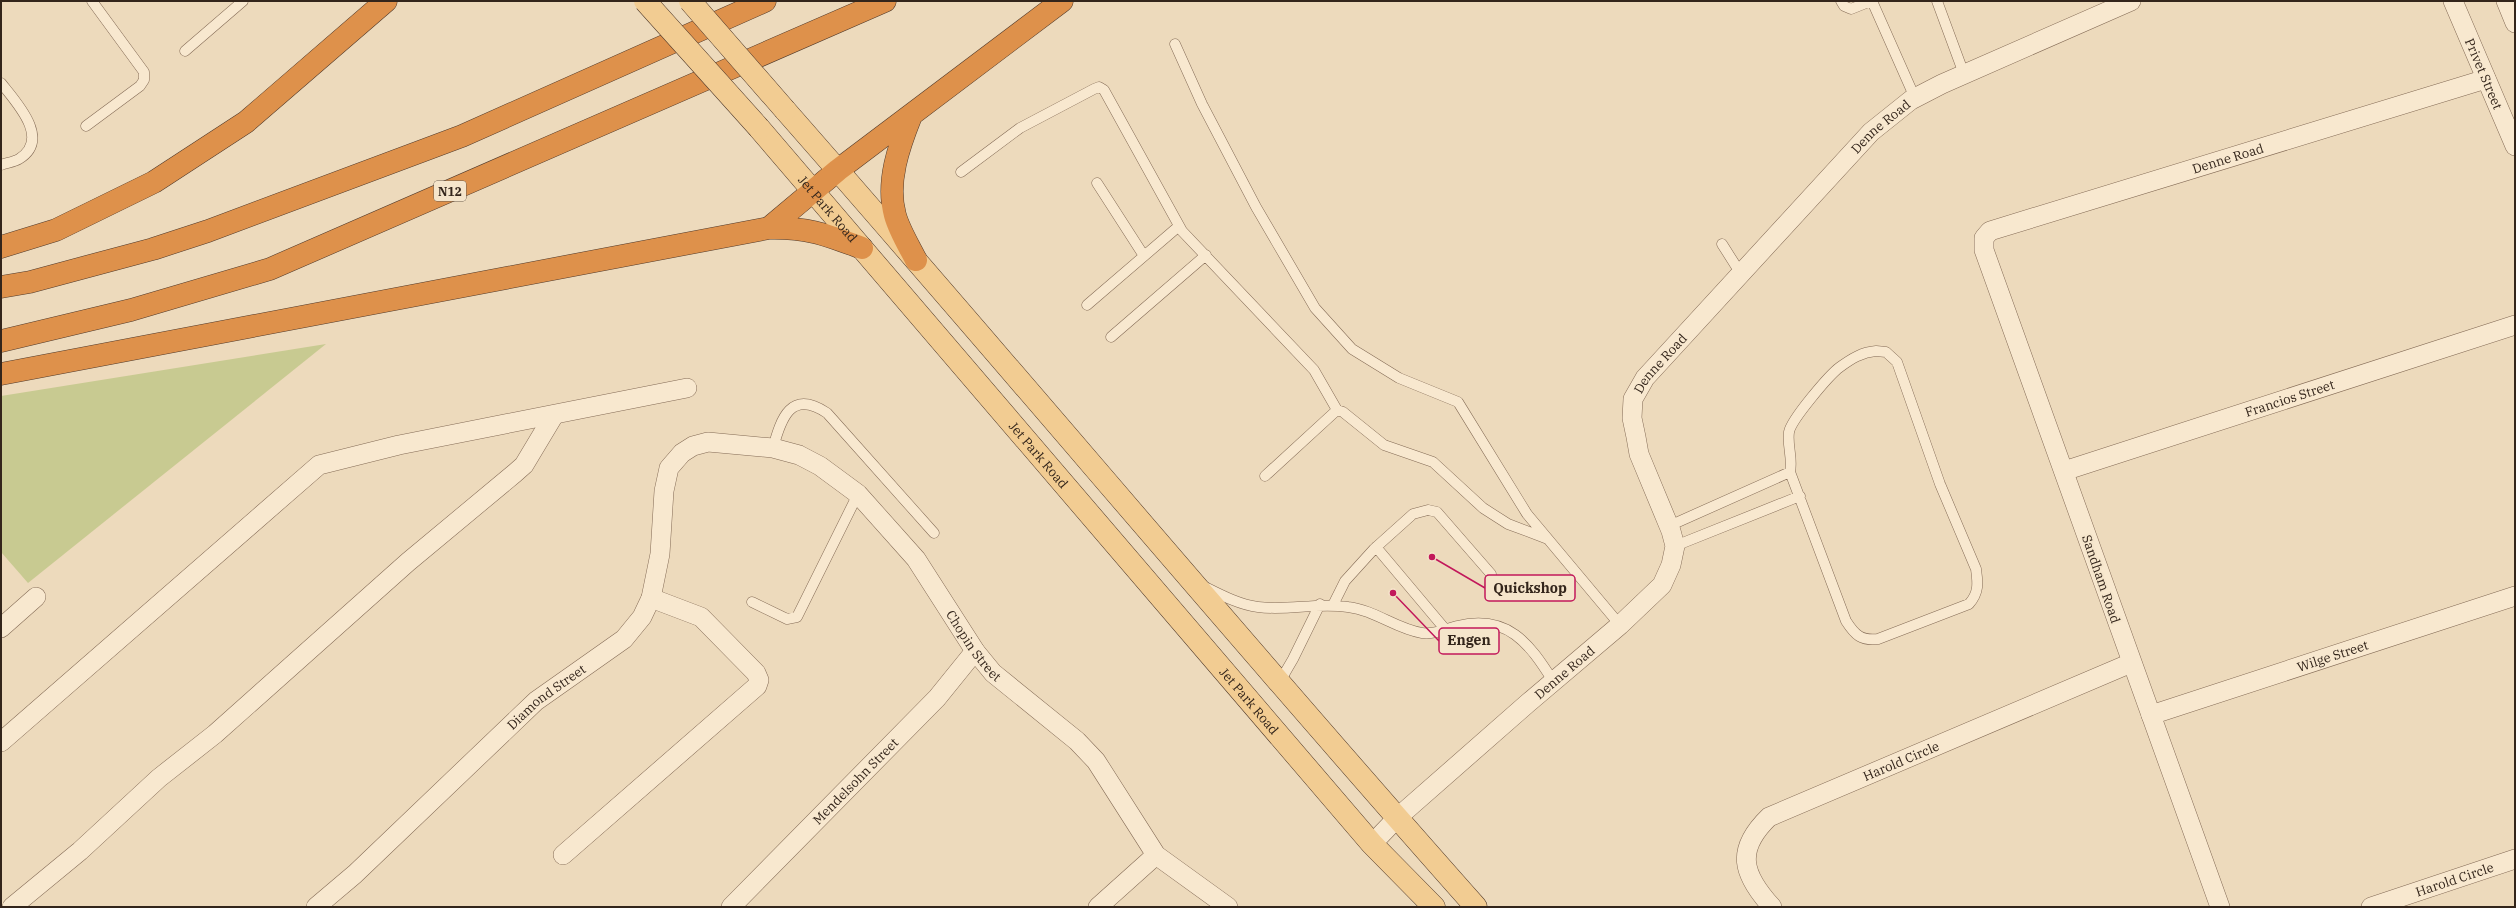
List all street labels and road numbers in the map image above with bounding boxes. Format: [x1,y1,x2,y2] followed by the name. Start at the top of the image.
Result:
[2461,35,2507,112] street label: Privet Street
[1847,96,1914,157] street label: Denne Road
[2190,139,2266,177] street label: Denne Road
[795,172,861,246] street label: Jet Park Road
[434,181,466,201] road number: N12
[1630,330,1690,396] street label: Denne Road
[2243,375,2337,420] street label: Francios Street
[1005,418,1072,492] street label: Jet Park Road
[2078,532,2124,626] street label: Sandham Road
[942,607,1005,685] street label: Chopin Street
[2295,636,2371,675] street label: Wilge Street
[1531,642,1598,703] street label: Denne Road
[503,660,589,733] street label: Diamond Street
[1216,664,1283,738] street label: Jet Park Road
[809,734,902,828] street label: Mendelsohn Street
[1860,737,1942,785] street label: Harold Circle
[2413,858,2496,900] street label: Harold Circle

